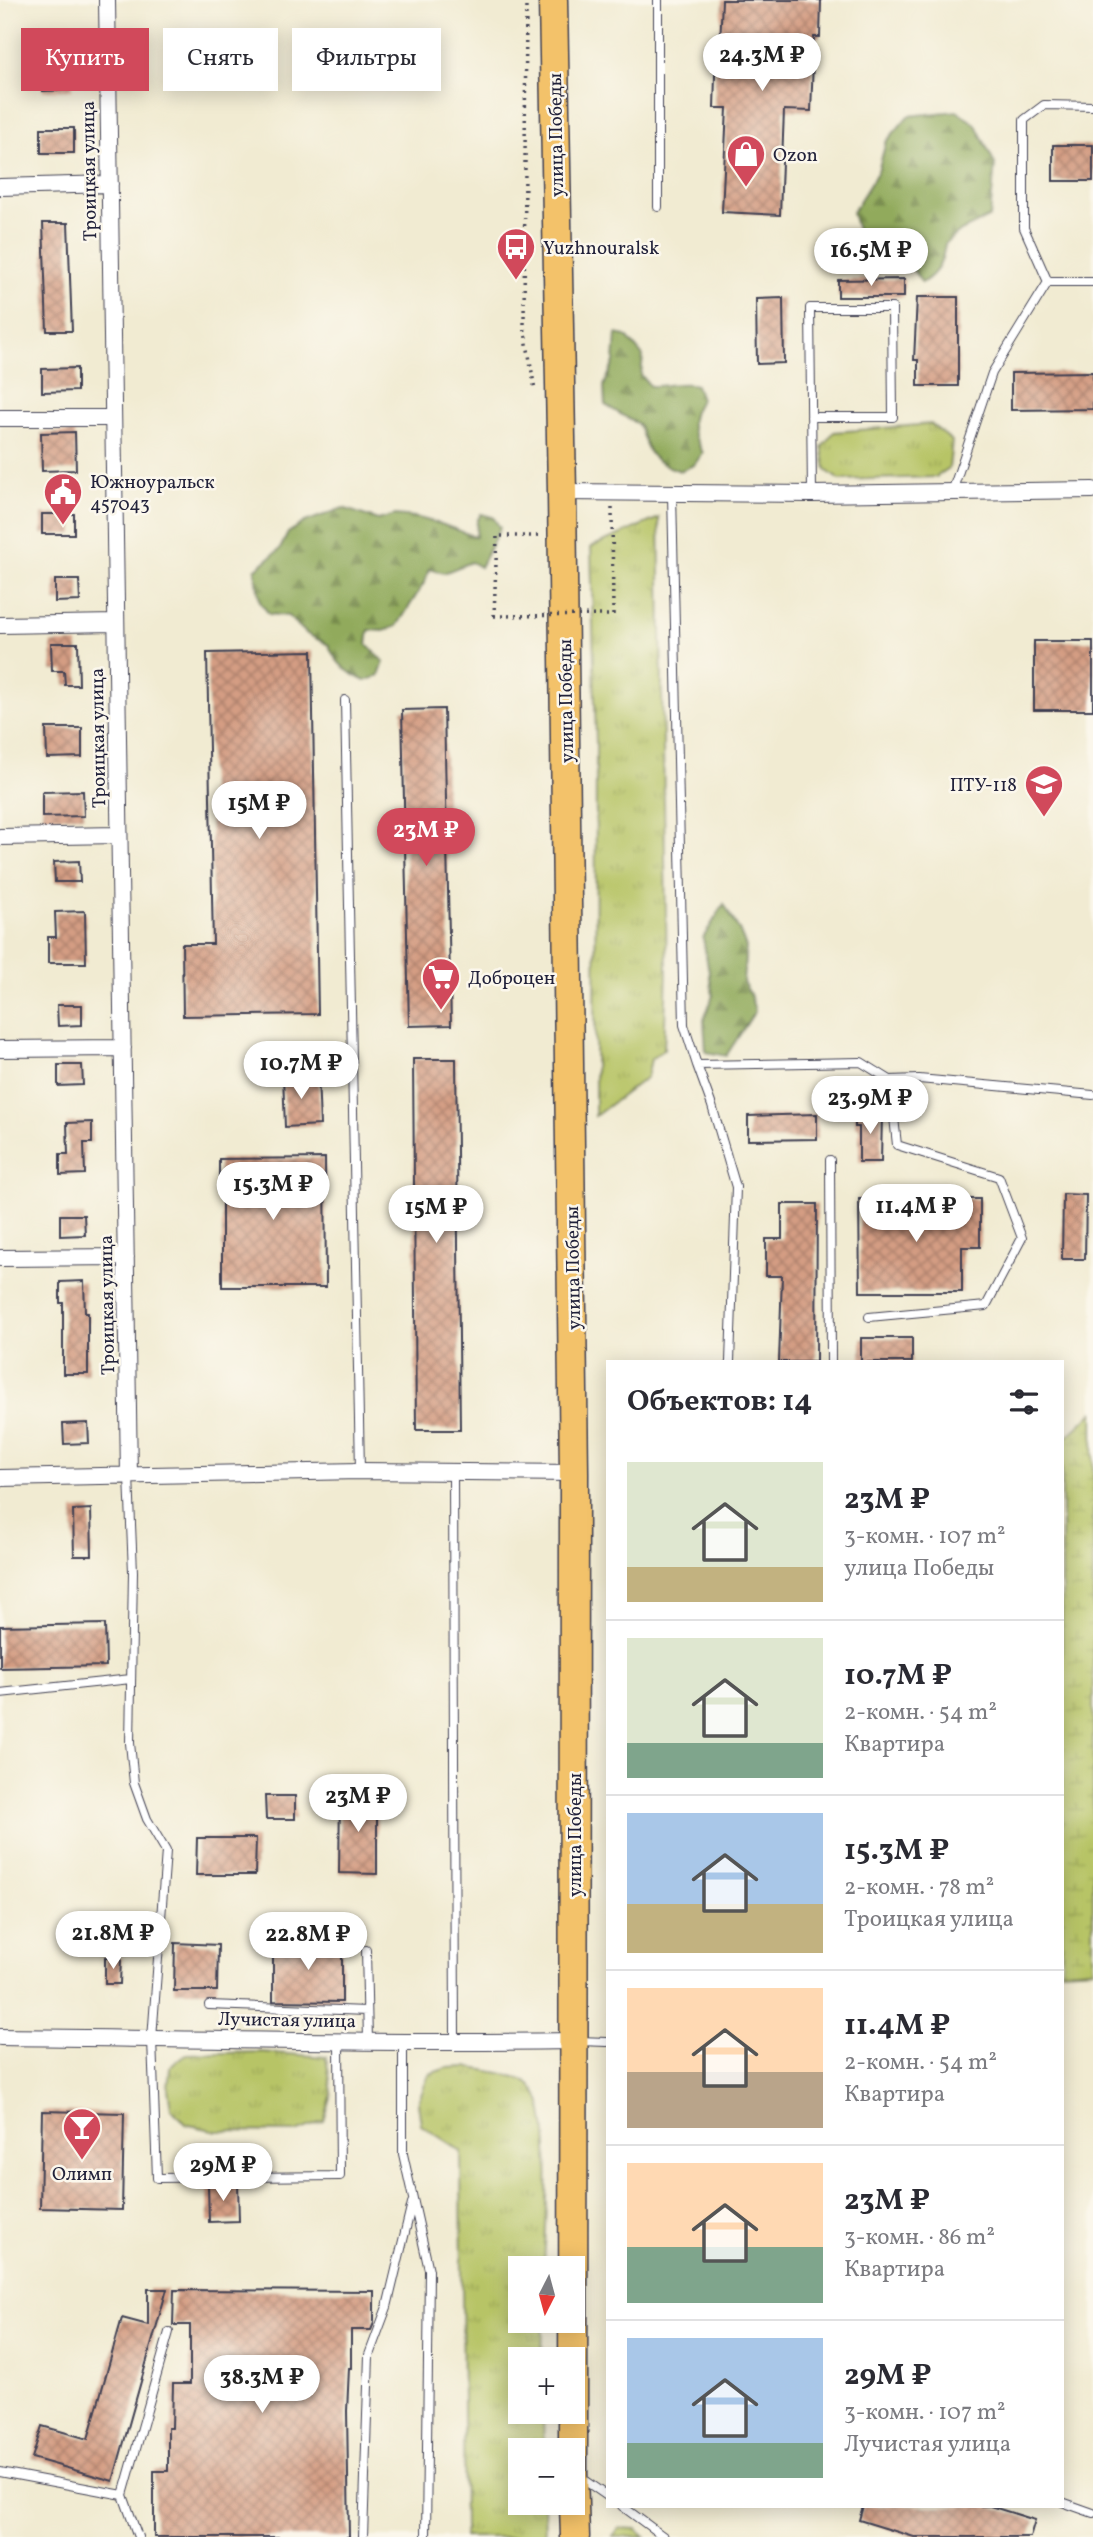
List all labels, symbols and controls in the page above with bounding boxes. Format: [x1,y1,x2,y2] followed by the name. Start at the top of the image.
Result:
[21,28,149,91] chip: Купить
[163,28,278,91] chip: Снять
[292,28,441,91] chip: Фильтры
[697,34,827,93] pin: 24.3M ₽
[719,40,805,72] text: 24.3M ₽
[543,73,571,197] street label: улица Победы
[76,101,104,241] street label: Троицкая улица
[725,133,767,188] shop icon: Ozon
[773,143,818,169] place label: Ozon
[495,226,537,281] bus stop icon: Yuzhnouralsk
[806,229,936,288] pin: 16.5M ₽
[830,235,912,267] text: 16.5M ₽
[543,236,659,262] place label: Yuzhnouralsk
[90,470,215,518] place label: Южноуральск 457043
[42,471,84,526] public building icon: Южноуральск 457043
[553,639,581,763] street label: улица Победы
[85,668,113,808] street label: Троицкая улица
[1023,763,1065,818] school or university icon: ПТУ-118
[950,773,1017,799] place label: ПТУ-118
[210,782,308,841] pin: 15M ₽
[228,788,290,820] text: 15M ₽
[377,808,475,868] pin: 23M ₽
[393,815,459,847] text: 23M ₽
[420,956,462,1011] supermarket icon: Доброцен
[468,966,555,992] place label: Доброцен
[236,1042,366,1101] pin: 10.7M ₽
[260,1048,342,1080] text: 10.7M ₽
[805,1076,935,1136] pin: 23.9M ₽
[827,1083,913,1115] text: 23.9M ₽
[208,1162,338,1222] pin: 15.3M ₽
[233,1169,313,1201] text: 15.3M ₽
[851,1184,981,1244] pin: 11.4M ₽
[387,1186,485,1245] pin: 15M ₽
[875,1191,957,1223] text: 11.4M ₽
[405,1192,467,1224] text: 15M ₽
[560,1206,588,1330] street label: улица Победы
[94,1235,122,1375] street label: Троицкая улица
[627,1381,812,1423] text: Объектов: 14
[1005,1383,1043,1421] icon: filters
[844,1479,930,1521] text: 23M ₽
[683,1490,767,1574] icon: home
[844,1521,1006,1553] text: 3-комн. · 107 m²
[844,1553,994,1585] text: улица Победы
[844,1655,952,1697] text: 10.7M ₽
[683,1666,767,1750] icon: home
[844,1697,997,1729] text: 2-комн. · 54 m²
[844,1729,945,1761] text: Квартира
[563,1773,589,1897] street label: улица Победы
[309,1774,407,1834] pin: 23M ₽
[325,1781,391,1813] text: 23M ₽
[844,1830,949,1872] text: 15.3M ₽
[683,1841,767,1925] icon: home
[844,1872,994,1904] text: 2-комн. · 78 m²
[844,1904,1014,1936] text: Троицкая улица
[48,1912,178,1971] pin: 21.8M ₽
[243,1912,373,1972] pin: 22.8M ₽
[72,1918,154,1950] text: 21.8M ₽
[265,1919,351,1951] text: 22.8M ₽
[844,2005,950,2047] text: 11.4M ₽
[218,2007,356,2035] street label: Лучистая улица
[683,2016,767,2100] icon: home
[844,2047,997,2079] text: 2-комн. · 54 m²
[844,2079,945,2111] text: Квартира
[61,2106,103,2161] bar icon: Олимп
[174,2144,272,2203] pin: 29M ₽
[189,2150,257,2182] text: 29M ₽
[52,2162,112,2188] place label: Олимп
[844,2180,930,2222] text: 23M ₽
[683,2191,767,2275] icon: home
[844,2222,995,2254] text: 3-комн. · 86 m²
[844,2254,945,2286] text: Квартира
[508,2256,584,2333] north arrow
[508,2256,585,2515] map controls
[508,2347,585,2424] button: +
[844,2355,932,2397] text: 29M ₽
[197,2356,327,2415] pin: 38.3M ₽
[220,2362,304,2394] text: 38.3M ₽
[683,2366,767,2450] icon: home
[844,2397,1006,2429] text: 3-комн. · 107 m²
[844,2429,1011,2461] text: Лучистая улица
[508,2438,585,2515] button: −

